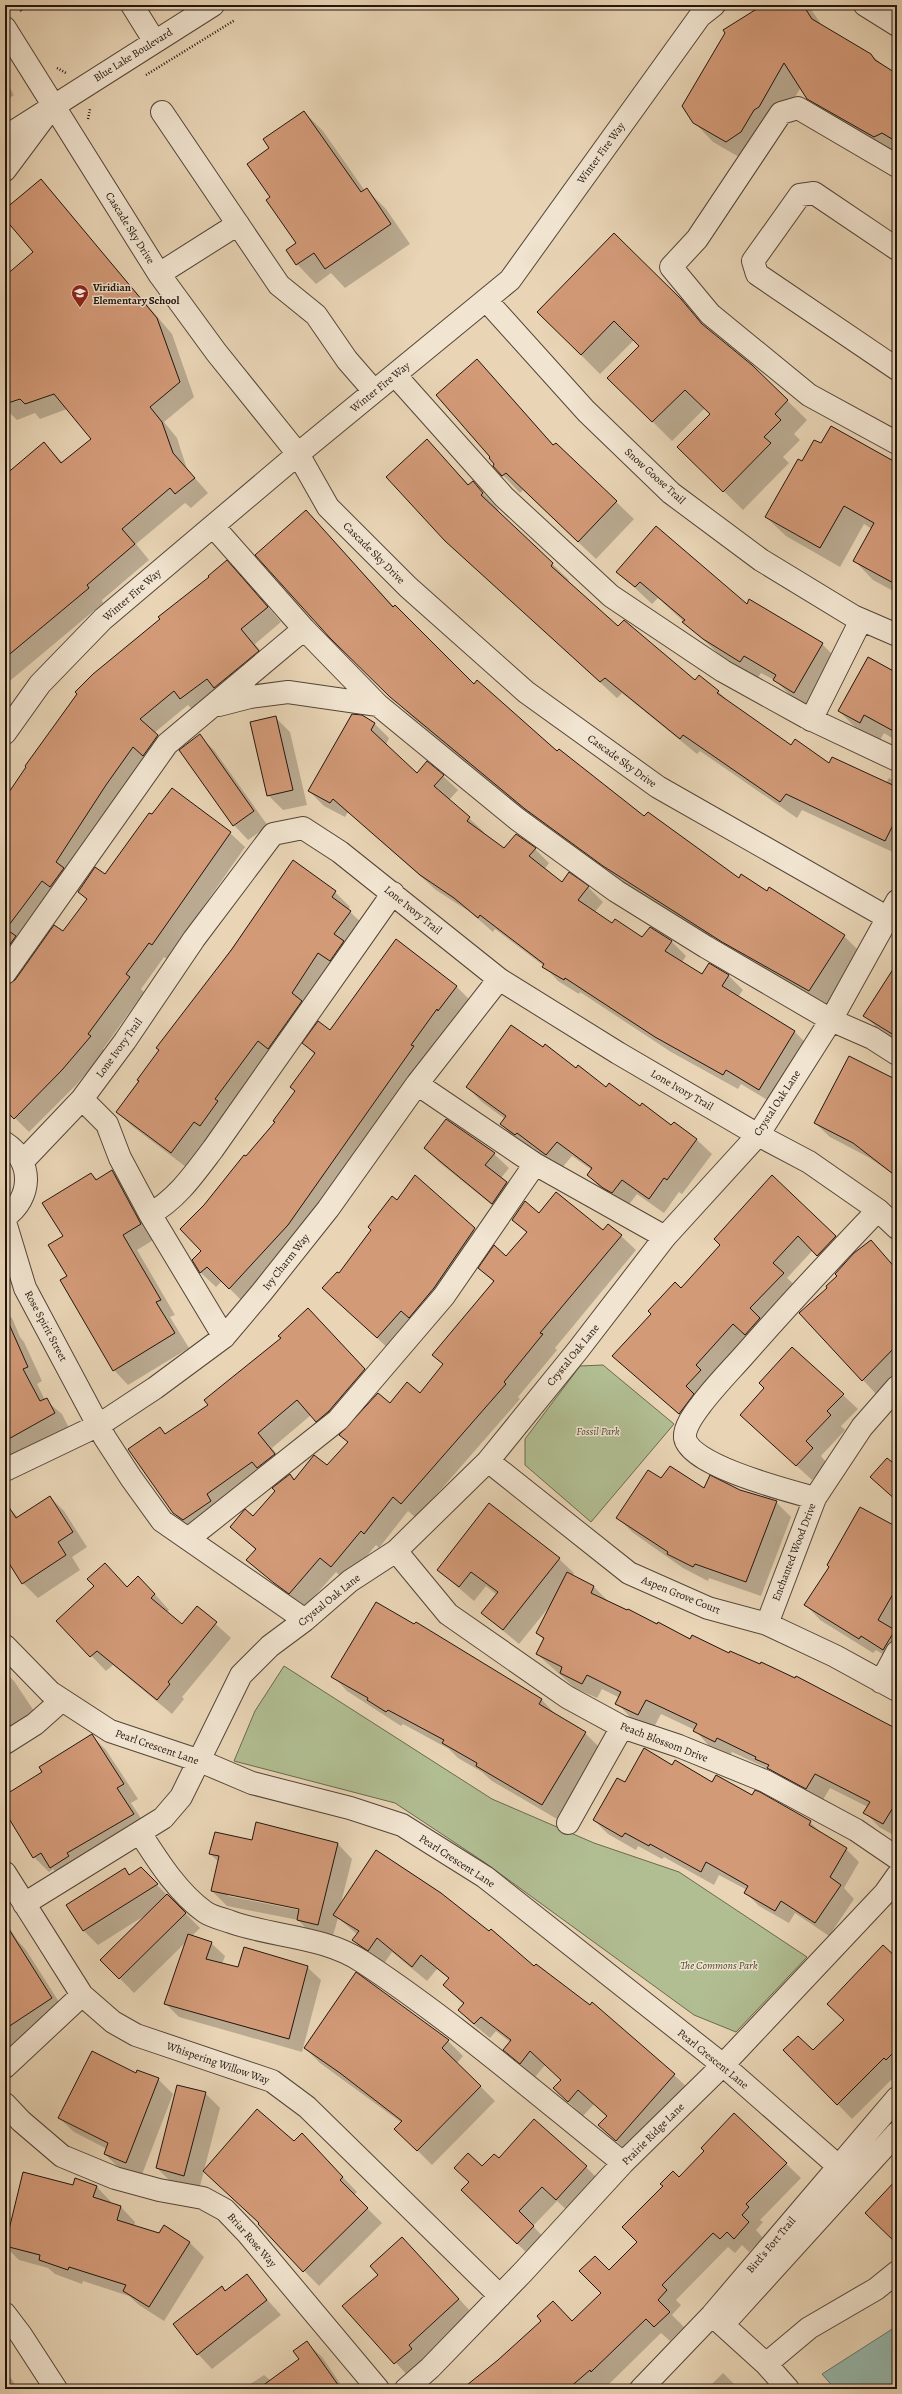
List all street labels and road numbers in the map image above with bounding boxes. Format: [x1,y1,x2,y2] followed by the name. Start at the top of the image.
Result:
[91,25,176,85] street label: Blue Lake Boulevard
[573,119,629,188] street label: Winter Fire Way
[102,189,158,267] street label: Cascade Sky Drive
[346,358,413,416] street label: Winter Fire Way
[621,445,689,508] street label: Snow Goose Trail
[340,519,408,587] street label: Cascade Sky Drive
[99,565,164,625] street label: Winter Fire Way
[584,731,660,791] street label: Cascade Sky Drive
[381,882,445,938] street label: Lone Ivory Trail
[92,1015,146,1081] street label: Lone Ivory Trail
[648,1066,716,1114] street label: Lone Ivory Trail
[750,1067,804,1139] street label: Crystal Oak Lane
[259,1230,313,1294] street label: Ivy Charm Way
[21,1288,71,1364] street label: Rose Spirit Street
[543,1321,603,1389] street label: Crystal Oak Lane
[768,1501,820,1603] street label: Enchanted Wood Drive
[295,1570,363,1630] street label: Crystal Oak Lane
[638,1572,723,1618] street label: Aspen Grove Court
[618,1718,710,1766] street label: Peach Blossom Drive
[113,1726,201,1768] street label: Pearl Crescent Lane
[416,1831,498,1891] street label: Pearl Crescent Lane
[674,2026,752,2092] street label: Pearl Crescent Lane
[164,2038,272,2088] street label: Whispering Willow Way
[618,2099,688,2169] street label: Prairie Ridge Lane
[224,2209,280,2271] street label: Briar Rose Way
[743,2213,799,2276] street label: Bird's Fort Trail

